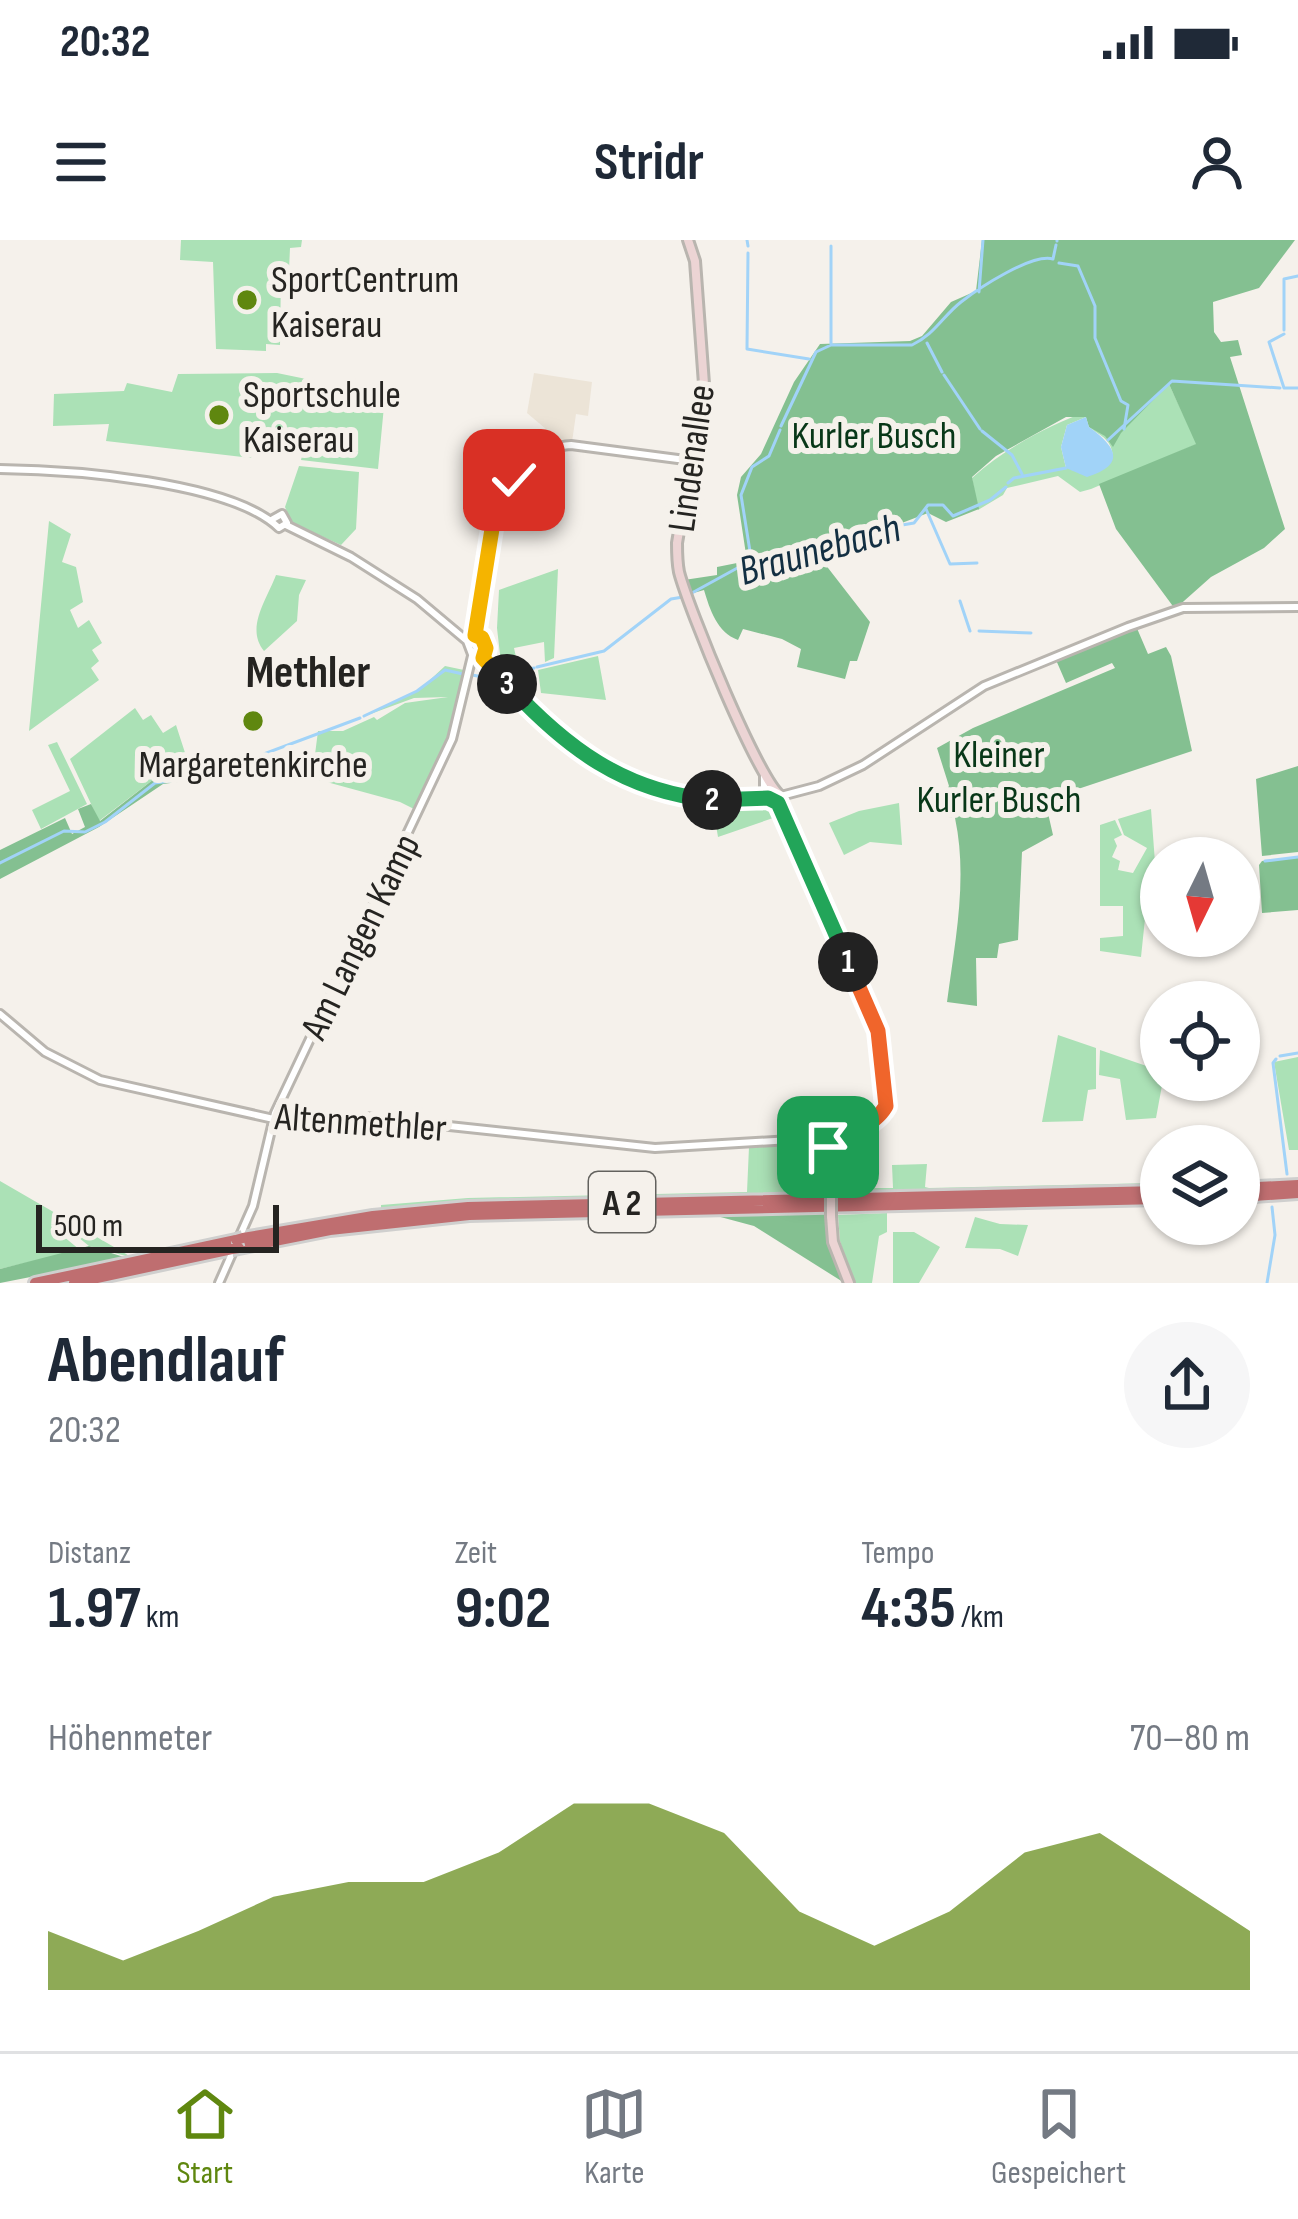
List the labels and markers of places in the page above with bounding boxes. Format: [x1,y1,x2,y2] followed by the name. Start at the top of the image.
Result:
[271,257,459,349] place label: SportCentrum Kaiserau
[234,287,260,313] marker: SportCentrum Kaiserau
[243,372,401,464] place label: Sportschule Kaiserau
[206,402,232,428] marker: Sportschule Kaiserau
[463,429,565,531] pin
[477,654,537,714] pin: 3
[240,708,266,734] marker: Margaretenkirche
[138,742,368,789] place label: Margaretenkirche
[682,770,742,830] pin: 2
[818,932,878,992] pin: 1
[777,1096,879,1198] pin

